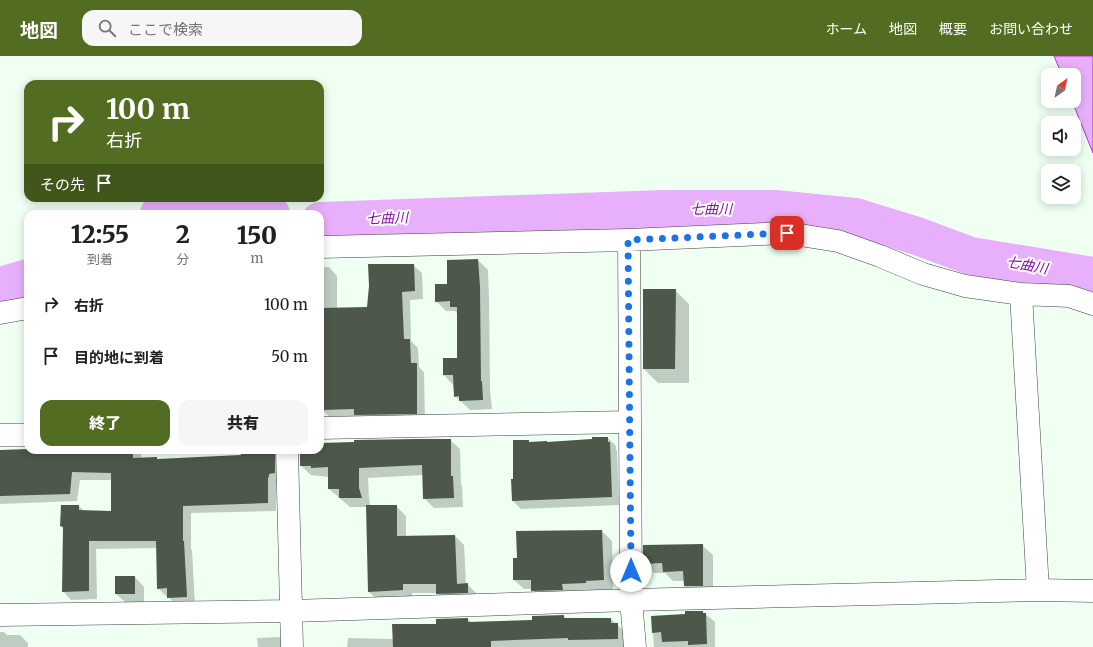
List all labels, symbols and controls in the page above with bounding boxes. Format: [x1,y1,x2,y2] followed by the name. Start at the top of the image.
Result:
[82,10,362,46] search box
[96,17,118,39] icon: search
[20,18,58,42] text: 地図
[128,20,203,39] text: ここで検索
[825,20,867,38] text: ホーム
[889,20,917,38] text: 地図
[939,20,967,38] text: 概要
[989,20,1073,38] text: お問い合わせ
[1041,68,1081,108] north arrow
[1041,68,1081,204] map controls
[106,91,190,127] text: 100 m
[40,96,92,148] icon: right
[1041,116,1081,156] button: sound
[106,129,142,152] text: 右折
[1041,164,1081,204] button: layers
[93,172,115,194] icon: arrive
[40,175,85,194] text: その先
[690,200,734,218] water label: 七曲川
[366,208,410,228] water label: 七曲川
[770,216,804,250] pin
[71,219,129,250] text: 12:55
[176,219,190,250] text: 2
[237,220,277,251] text: 150
[776,222,798,244] icon: arrive
[250,250,263,267] text: m
[87,251,113,268] text: 到着
[176,251,189,268] text: 分
[1005,252,1051,278] water label: 七曲川
[40,293,62,315] icon: right
[264,295,308,314] text: 100 m
[74,296,104,315] text: 右折
[40,345,62,367] icon: arrive
[271,347,308,366] text: 50 m
[74,348,164,367] text: 目的地に到着
[40,400,170,446] button: 終了
[178,400,308,446] button: 共有
[610,550,652,592] position arrow

